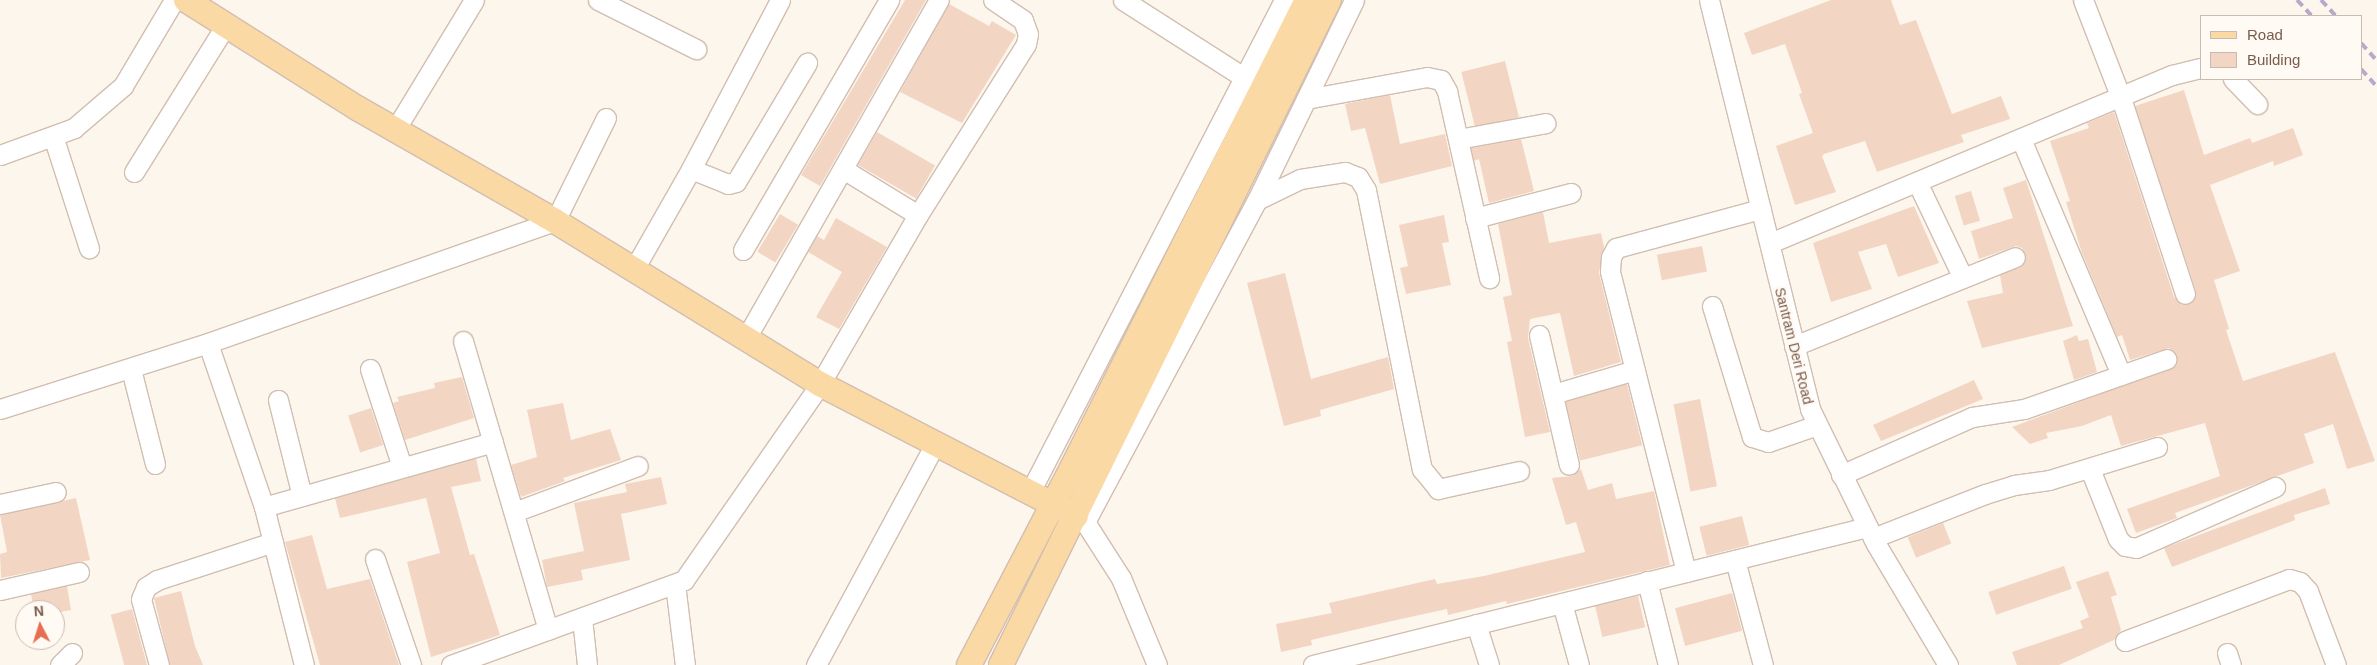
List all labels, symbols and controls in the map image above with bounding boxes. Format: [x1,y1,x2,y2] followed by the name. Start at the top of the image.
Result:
[2200,15,2362,80] legend
[2247,26,2283,43] text: Road
[2247,51,2300,68] text: Building
[1771,286,1817,406] street label: Santram Deri Road
[15,600,65,650] north arrow
[33,603,45,619] text: N

